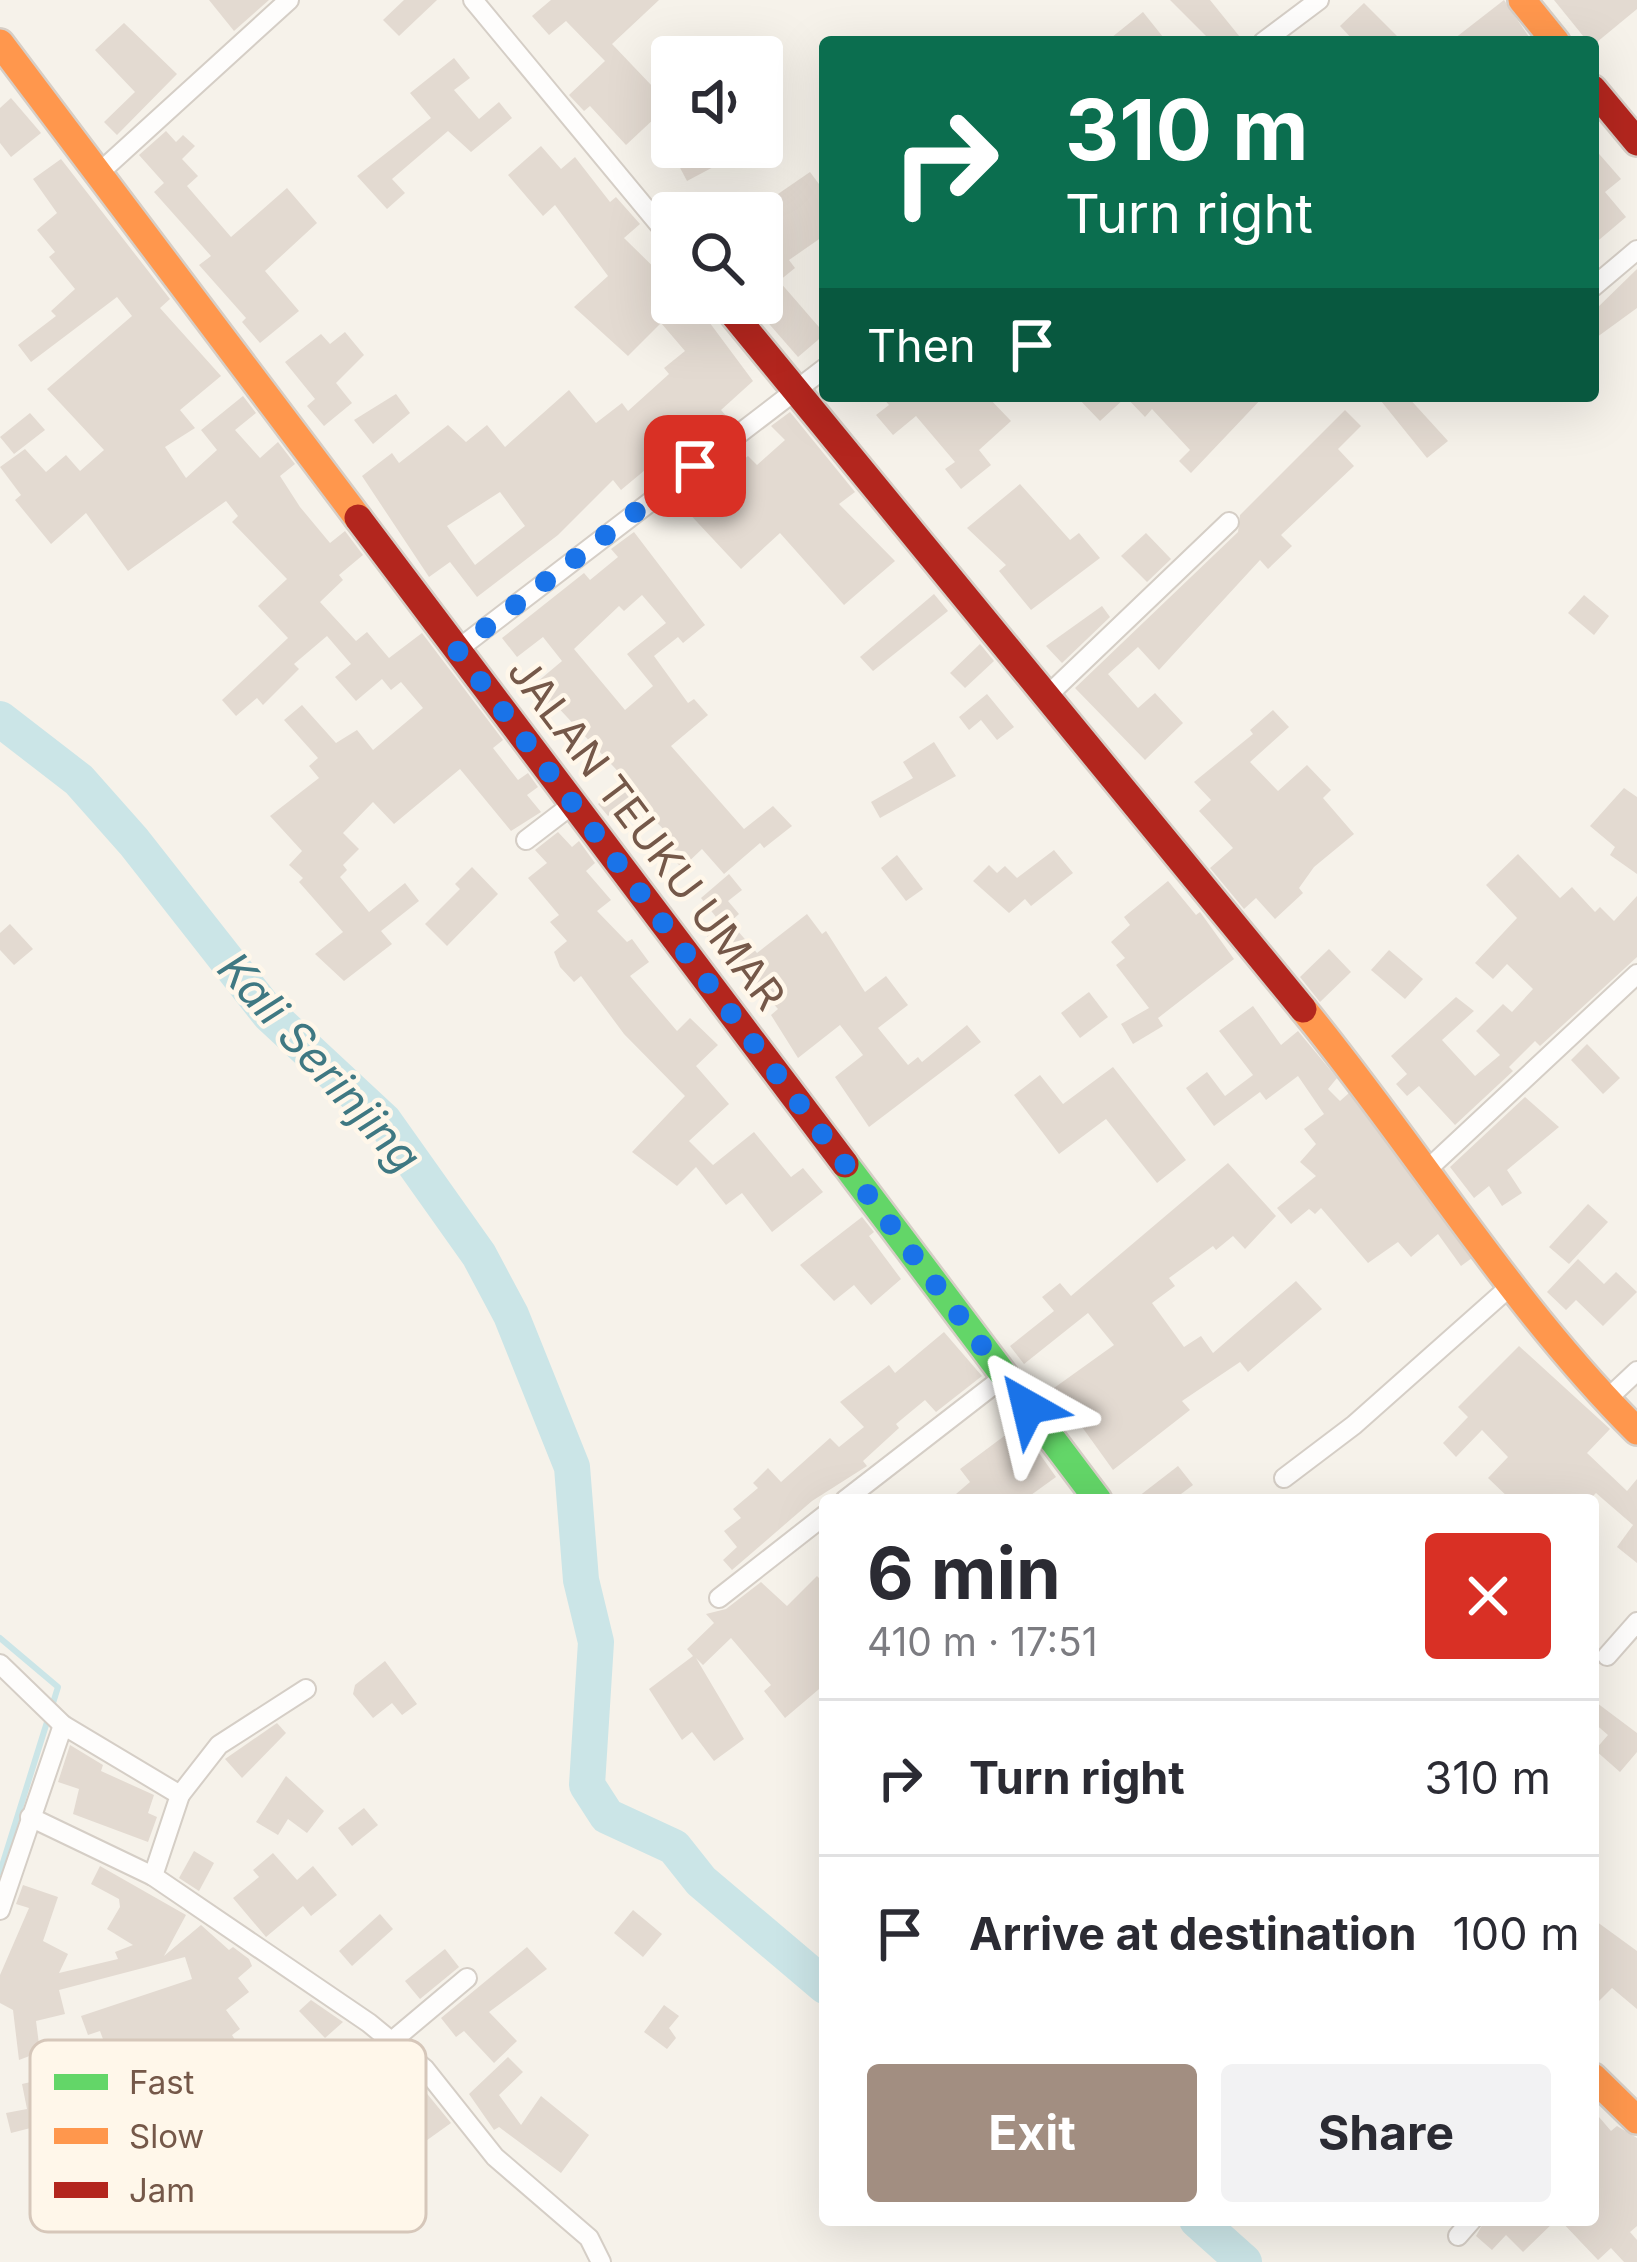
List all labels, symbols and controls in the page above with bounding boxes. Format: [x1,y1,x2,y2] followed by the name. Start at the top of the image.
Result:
[651,36,783,324] map controls
[651,36,783,168] button: sound
[1065,79,1309,180] text: 310 m
[867,84,1023,240] icon: right
[1065,181,1313,246] text: Turn right
[651,192,783,324] button: search
[999,312,1065,378] icon: arrive
[867,318,975,373] text: Then
[644,415,746,517] pin
[662,433,728,499] icon: arrive
[498,647,796,1019] street label: JALAN TEUKU UMAR
[207,941,433,1183] water label: Kali Serinjing
[965,1344,1091,1470] position arrow
[867,1529,1061,1616] text: 6 min
[1425,1533,1551,1659] button: close
[867,1618,1098,1665] text: 410 m · 17:51
[867,1745,933,1811] icon: right
[969,1750,1185,1805] text: Turn right
[1424,1750,1551,1805] text: 310 m
[867,1901,933,1967] icon: arrive
[969,1906,1416,1961] text: Arrive at destination
[1452,1906,1580,1961] text: 100 m
[30,2040,426,2232] legend
[129,2062,195,2102] text: Fast
[867,2064,1197,2202] button: Exit
[1221,2064,1551,2202] button: Share
[129,2116,204,2156] text: Slow
[129,2170,195,2210] text: Jam

